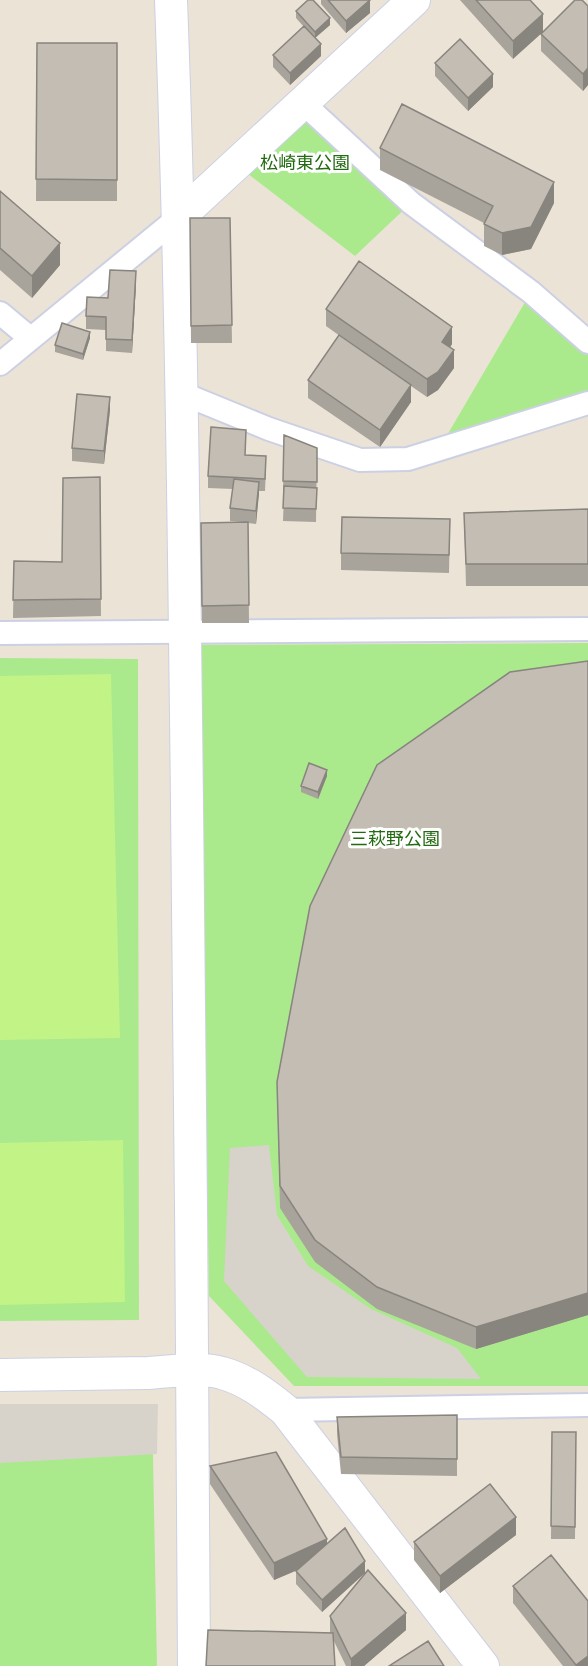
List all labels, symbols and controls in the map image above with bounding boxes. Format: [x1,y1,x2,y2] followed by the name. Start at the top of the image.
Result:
[260,151,350,174] park label: 松崎東公園
[350,827,440,850] park label: 三萩野公園

